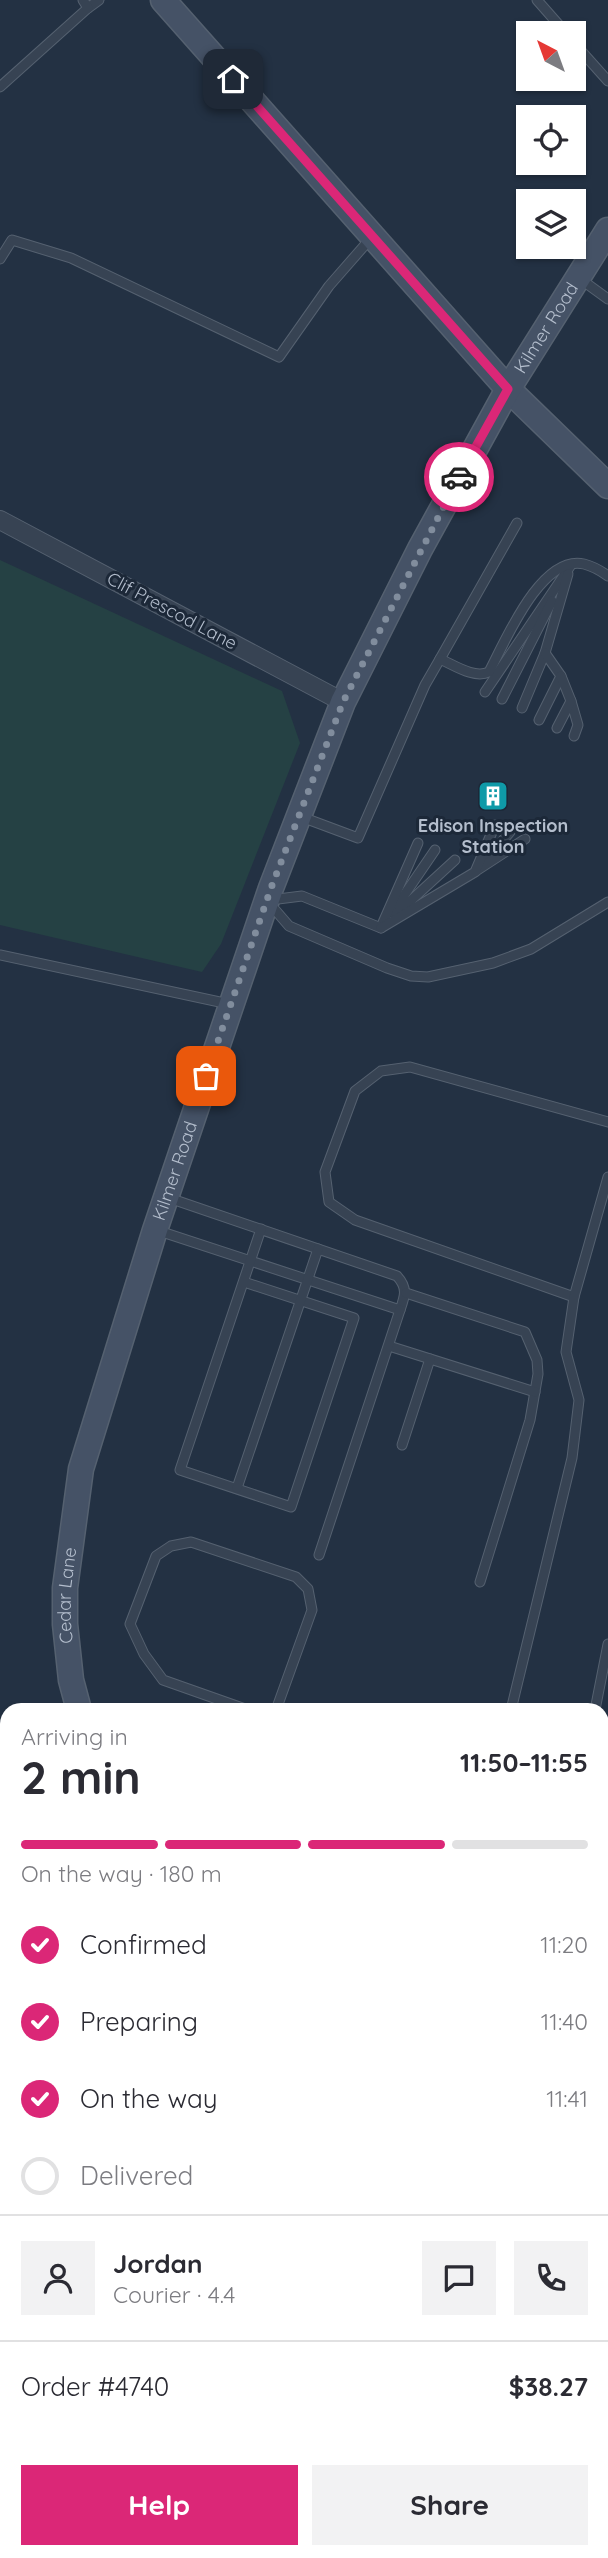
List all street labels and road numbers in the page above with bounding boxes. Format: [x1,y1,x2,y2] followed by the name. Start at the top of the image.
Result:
[509,278,583,378] street label: Kilmer Road
[103,567,241,655] street label: Clif Prescod Lane
[147,1118,202,1223] street label: Kilmer Road
[53,1546,81,1645] street label: Cedar Lane

